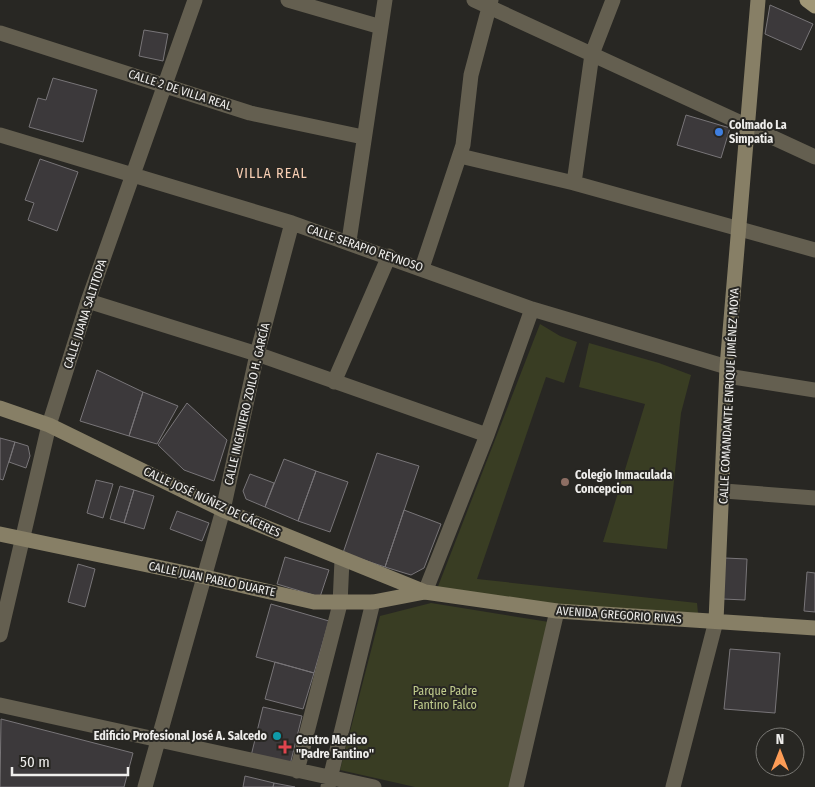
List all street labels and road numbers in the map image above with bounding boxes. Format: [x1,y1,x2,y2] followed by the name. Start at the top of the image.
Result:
[127,67,234,114] street label: CALLE 2 DE VILLA REAL
[305,222,425,274] street label: CALLE SERAPIO REYNOSO
[61,257,110,370] street label: CALLE JUANA SALTITOPA
[715,287,742,504] street label: CALLE COMANDANTE ENRIQUE JIMÉNEZ MOYA
[221,321,273,487] street label: CALLE INGENIERO ZOILO H. GARCÍA
[141,463,283,540] street label: CALLE JOSÉ NÚÑEZ DE CÁCERES
[147,559,277,599] street label: CALLE JUAN PABLO DUARTE
[556,604,682,626] street label: AVENIDA GREGORIO RIVAS

